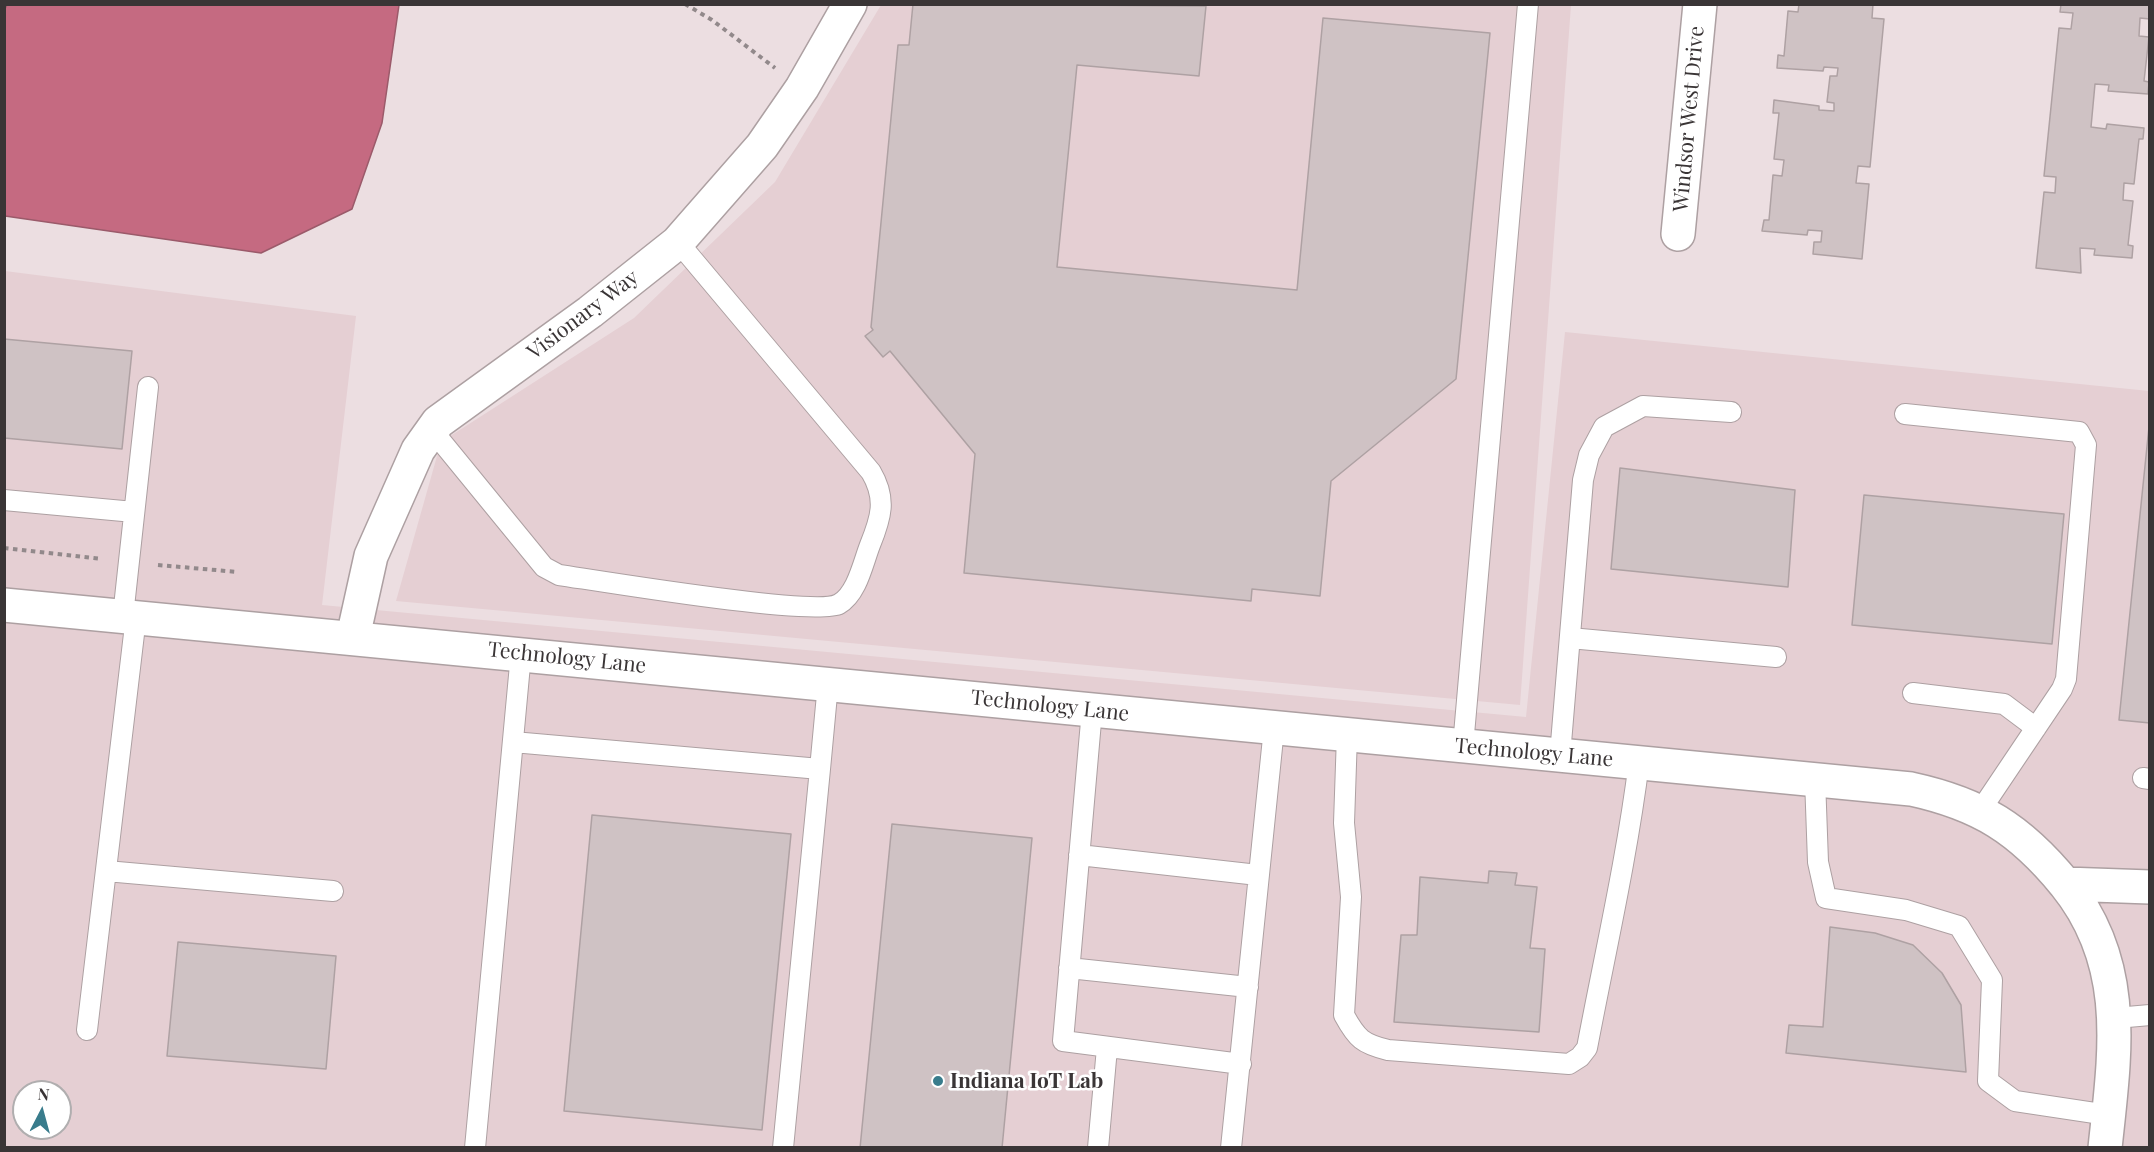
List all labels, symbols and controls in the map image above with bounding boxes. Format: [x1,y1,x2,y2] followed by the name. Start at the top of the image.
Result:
[1668,25,1710,213] street label: Windsor West Drive
[522,265,644,365] street label: Visionary Way
[487,637,647,679] street label: Technology Lane
[970,685,1130,727] street label: Technology Lane
[1454,734,1614,772] street label: Technology Lane
[950,1068,1103,1094] place label: Indiana IoT Lab
[931,1074,945,1088] marker: Indiana IoT Lab
[12,1080,72,1140] north arrow
[37,1083,51,1105] text: N

